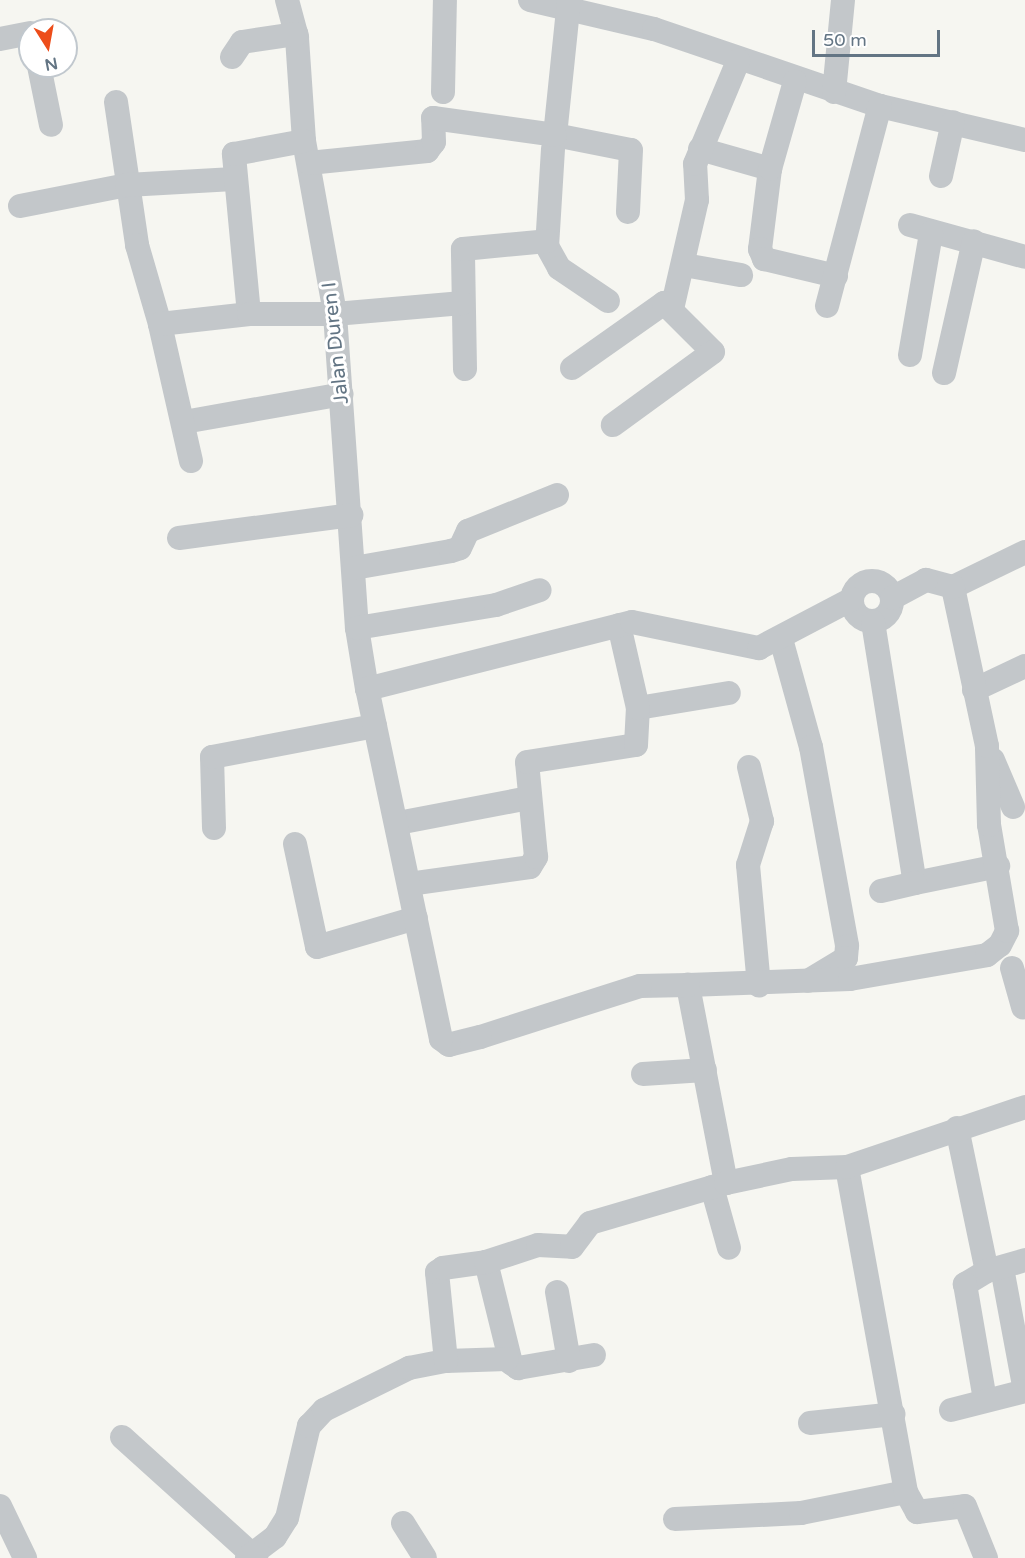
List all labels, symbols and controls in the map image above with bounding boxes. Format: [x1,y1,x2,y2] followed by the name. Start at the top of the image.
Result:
[18,18,78,78] north arrow
[815,18,942,56] scale bar
[823,29,867,51] text: 50 m
[43,53,59,75] text: N
[318,281,354,405] street label: Jalan Duren I

